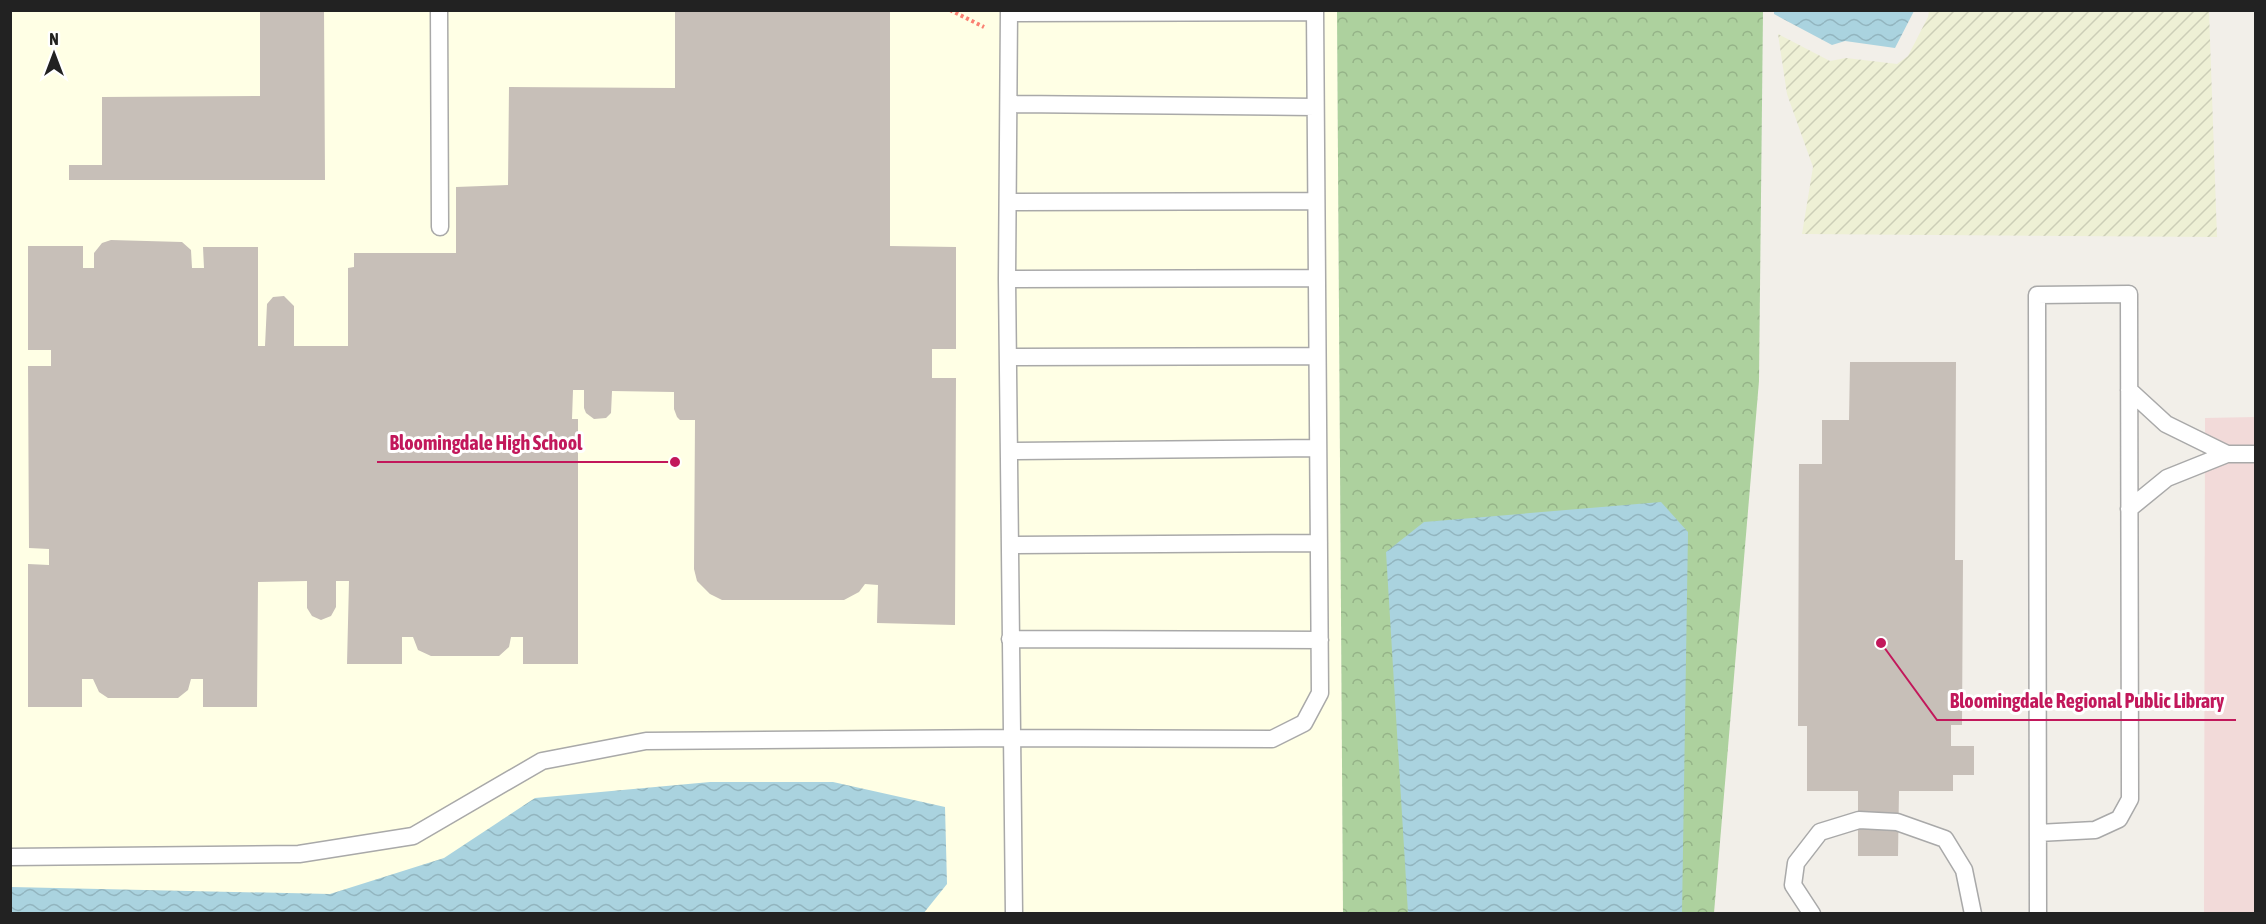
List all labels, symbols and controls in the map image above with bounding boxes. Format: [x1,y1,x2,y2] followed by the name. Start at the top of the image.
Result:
[24,24,84,84] north arrow
[49,30,59,48] text: N
[377,424,594,462] callout: Bloomingdale High School
[390,431,583,454] text: Bloomingdale High School
[1937,682,2236,720] callout: Bloomingdale Regional Public Library
[1950,689,2225,712] text: Bloomingdale Regional Public Library

